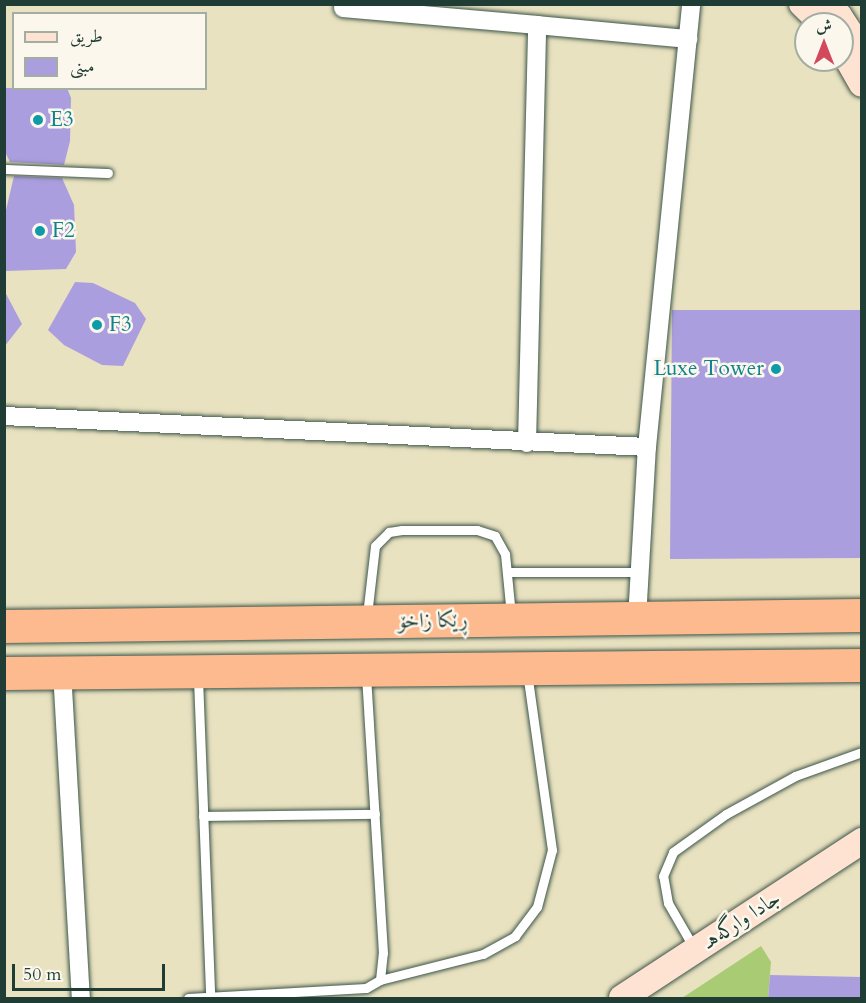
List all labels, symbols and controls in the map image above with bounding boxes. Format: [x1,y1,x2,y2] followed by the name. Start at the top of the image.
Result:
[12,12,207,90] legend
[794,12,854,72] north arrow
[816,15,832,37] text: ش
[70,24,103,49] text: طريق
[70,54,95,79] text: مبنى
[50,107,74,133] place label: E3
[31,113,45,127] marker: E3
[52,218,75,244] place label: F2
[33,224,47,238] marker: F2
[109,312,132,338] place label: F3
[90,318,104,332] marker: F3
[653,356,764,382] place label: Luxe Tower
[769,362,783,376] marker: Luxe Tower
[398,608,468,634] street label: ڕێکا زاخۆ
[699,886,785,954] street label: جادا وارگه‌هـ
[15,952,168,990] scale bar
[23,962,62,987] text: 50 m

